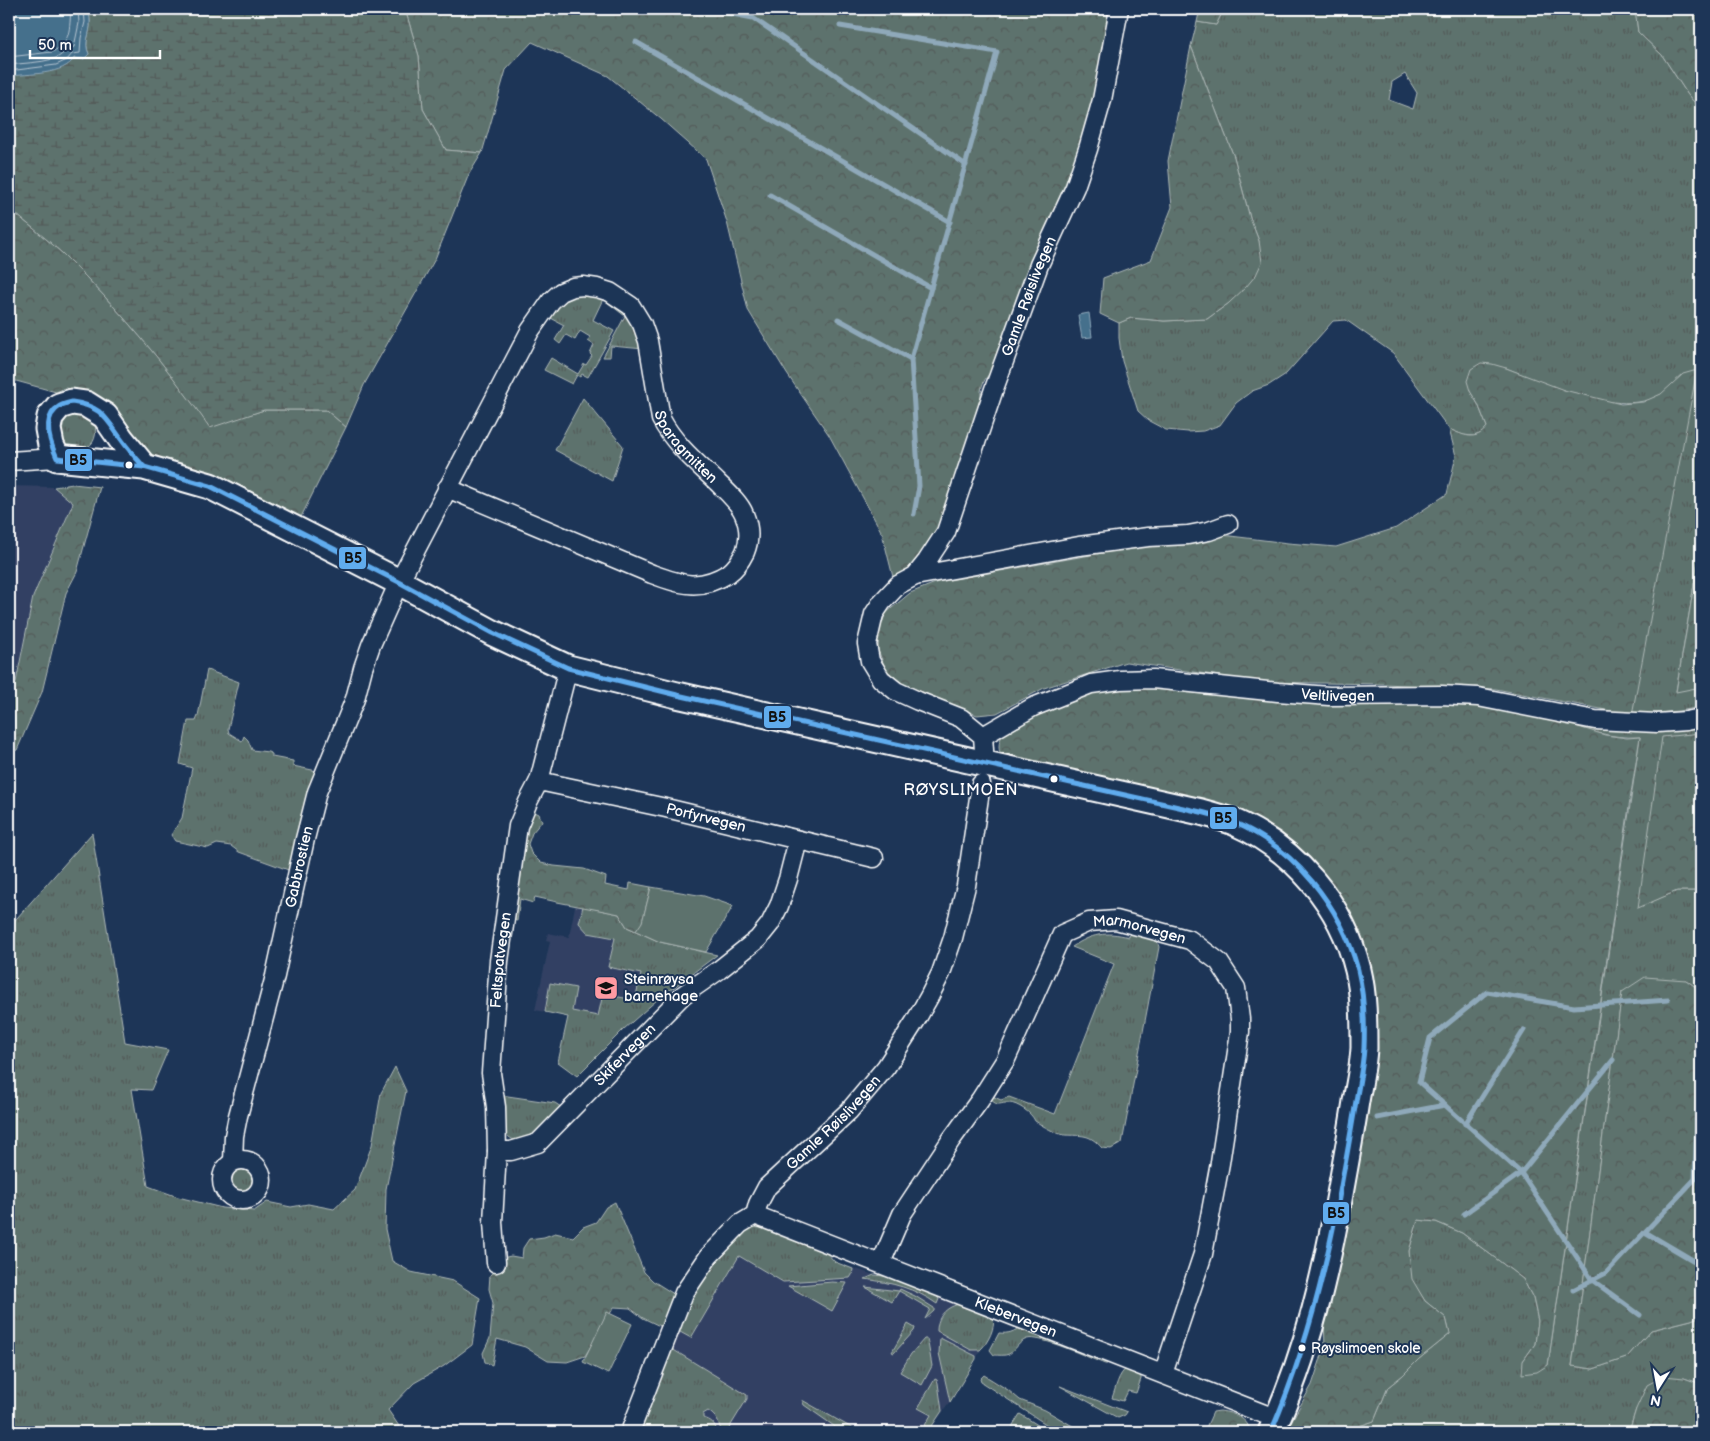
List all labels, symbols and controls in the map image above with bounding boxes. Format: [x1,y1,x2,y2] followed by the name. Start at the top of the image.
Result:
[30,28,160,60] scale bar
[38,36,72,55] text: 50 m
[997,233,1060,359] street label: Gamle Røislivegen
[650,409,722,487] street label: Sparagmitten
[64,448,93,472] line badge: B5
[69,452,87,469] text: B5
[124,460,134,470] unlabelled marker
[338,546,367,570] line badge: B5
[344,550,362,567] text: B5
[1300,684,1374,705] street label: Veltlivegen
[763,705,792,729] line badge: B5
[768,709,786,726] text: B5
[1049,774,1059,784] unlabelled marker
[903,781,1019,800] district label: RØYSLIMOEN
[664,799,748,836] street label: Porfyrvegen
[1209,806,1238,830] line badge: B5
[1214,810,1232,827] text: B5
[281,824,317,910] street label: Gabbrostien
[1092,910,1188,948] street label: Marmorvegen
[486,911,515,1009] street label: Feltspatvegen
[624,970,698,1006] place label: Steinrøysa barnehage
[593,975,619,1001] school or university icon: Steinrøysa barnehage
[590,1019,660,1090] street label: Skifervegen
[782,1071,885,1174] street label: Gamle Røislivegen
[1322,1201,1350,1225] line badge: B5
[1327,1205,1345,1222] text: B5
[972,1292,1060,1342] street label: Klebervegen
[1311,1340,1421,1357] place label: Røyslimoen skole
[1297,1343,1307,1353] marker: Røyslimoen skole
[1632,1364,1682,1414] north arrow
[1649,1391,1662,1410] text: N

